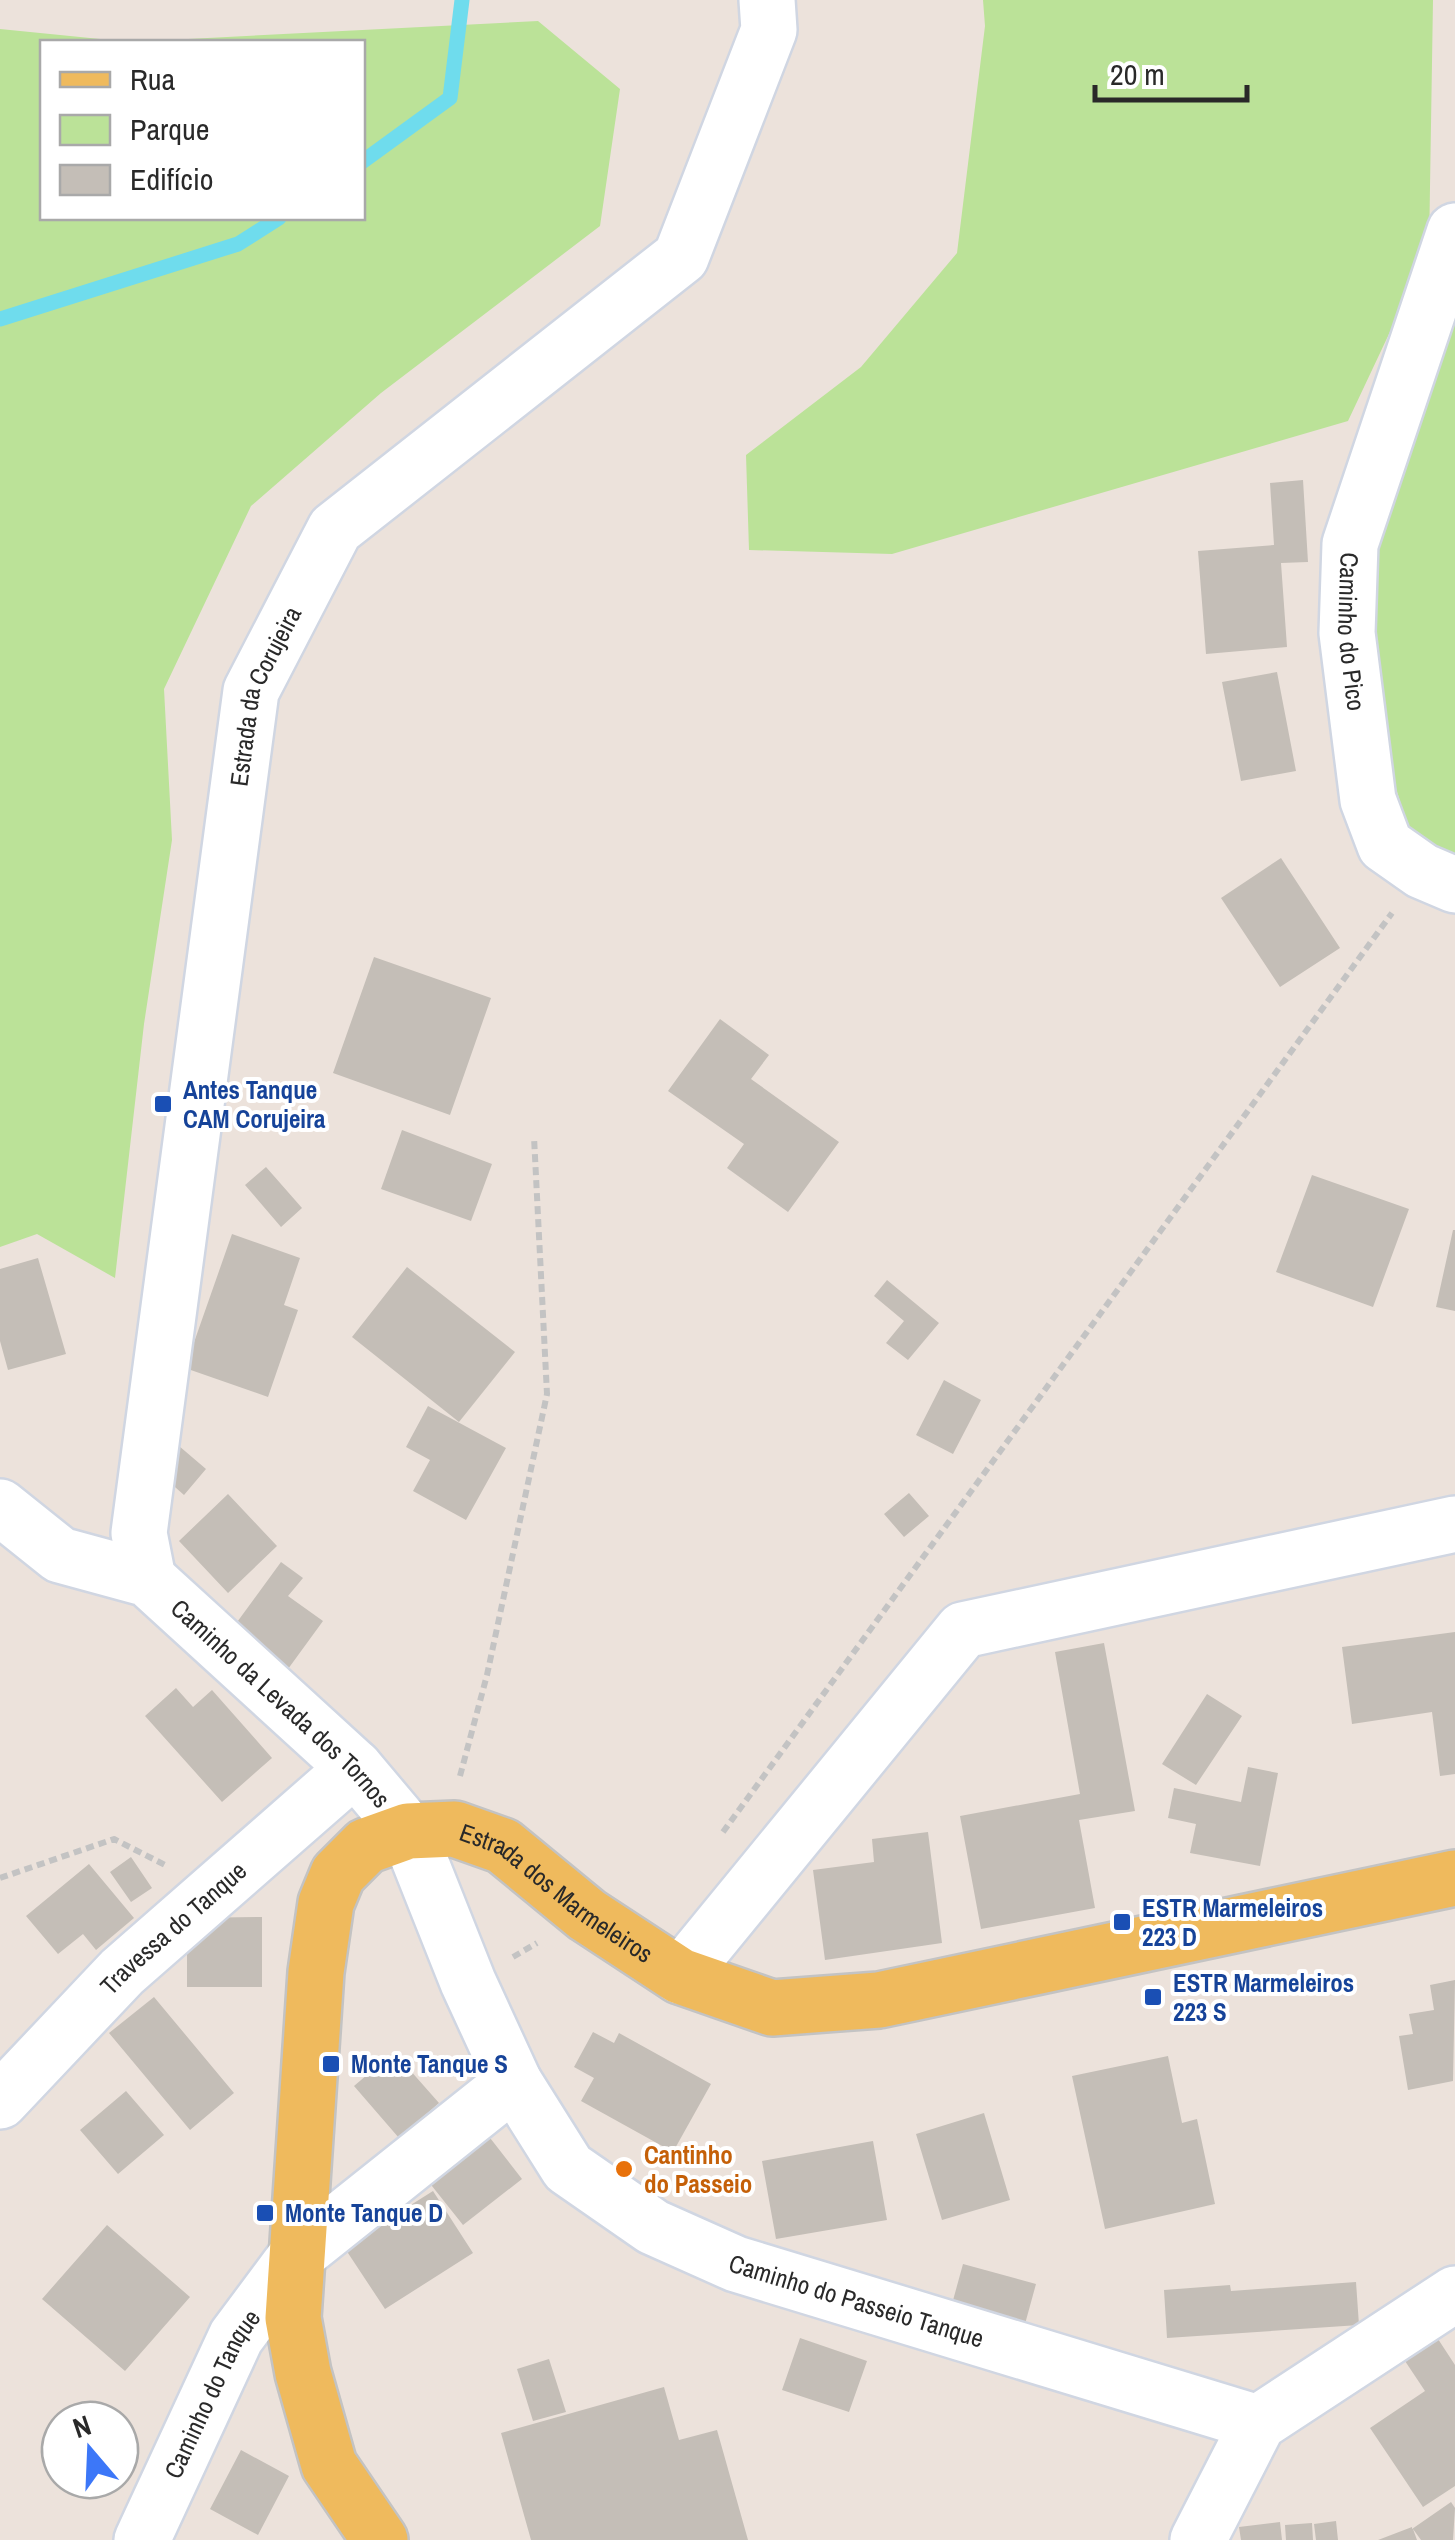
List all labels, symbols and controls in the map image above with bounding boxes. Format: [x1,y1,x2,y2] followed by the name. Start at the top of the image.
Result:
[40,40,365,220] legend
[1095,40,1248,102] scale bar
[1110,54,1165,94] text: 20 m
[130,59,175,99] text: Rua
[130,109,209,149] text: Parque
[130,159,213,199] text: Edifício
[1330,552,1374,713] street label: Caminho do Pico
[221,600,309,788] street label: Estrada da Corujeira
[183,1073,326,1136] place label: Antes Tanque CAM Corujeira
[152,1093,174,1115] marker: Antes Tanque CAM Corujeira
[164,1591,398,1815] street label: Caminho da Levada dos Tornos
[455,1815,660,1971] street label: Estrada dos Marmeleiros
[92,1854,254,2002] street label: Travessa do Tanque
[1142,1891,1323,1954] place label: ESTR Marmeleiros 223 D
[1111,1911,1133,1933] marker: ESTR Marmeleiros 223 D
[1173,1966,1354,2029] place label: ESTR Marmeleiros 223 S
[1142,1986,1164,2008] marker: ESTR Marmeleiros 223 S
[351,2047,508,2081] place label: Monte Tanque S
[320,2053,342,2075] marker: Monte Tanque S
[644,2138,752,2201] place label: Cantinho do Passeio
[613,2158,635,2180] marker: Cantinho do Passeio
[285,2196,443,2230] place label: Monte Tanque D
[254,2202,276,2224] marker: Monte Tanque D
[725,2246,988,2355] street label: Caminho do Passeio Tanque
[156,2302,268,2484] street label: Caminho do Tanque
[40,2400,140,2500] north arrow
[68,2406,96,2447] text: N

